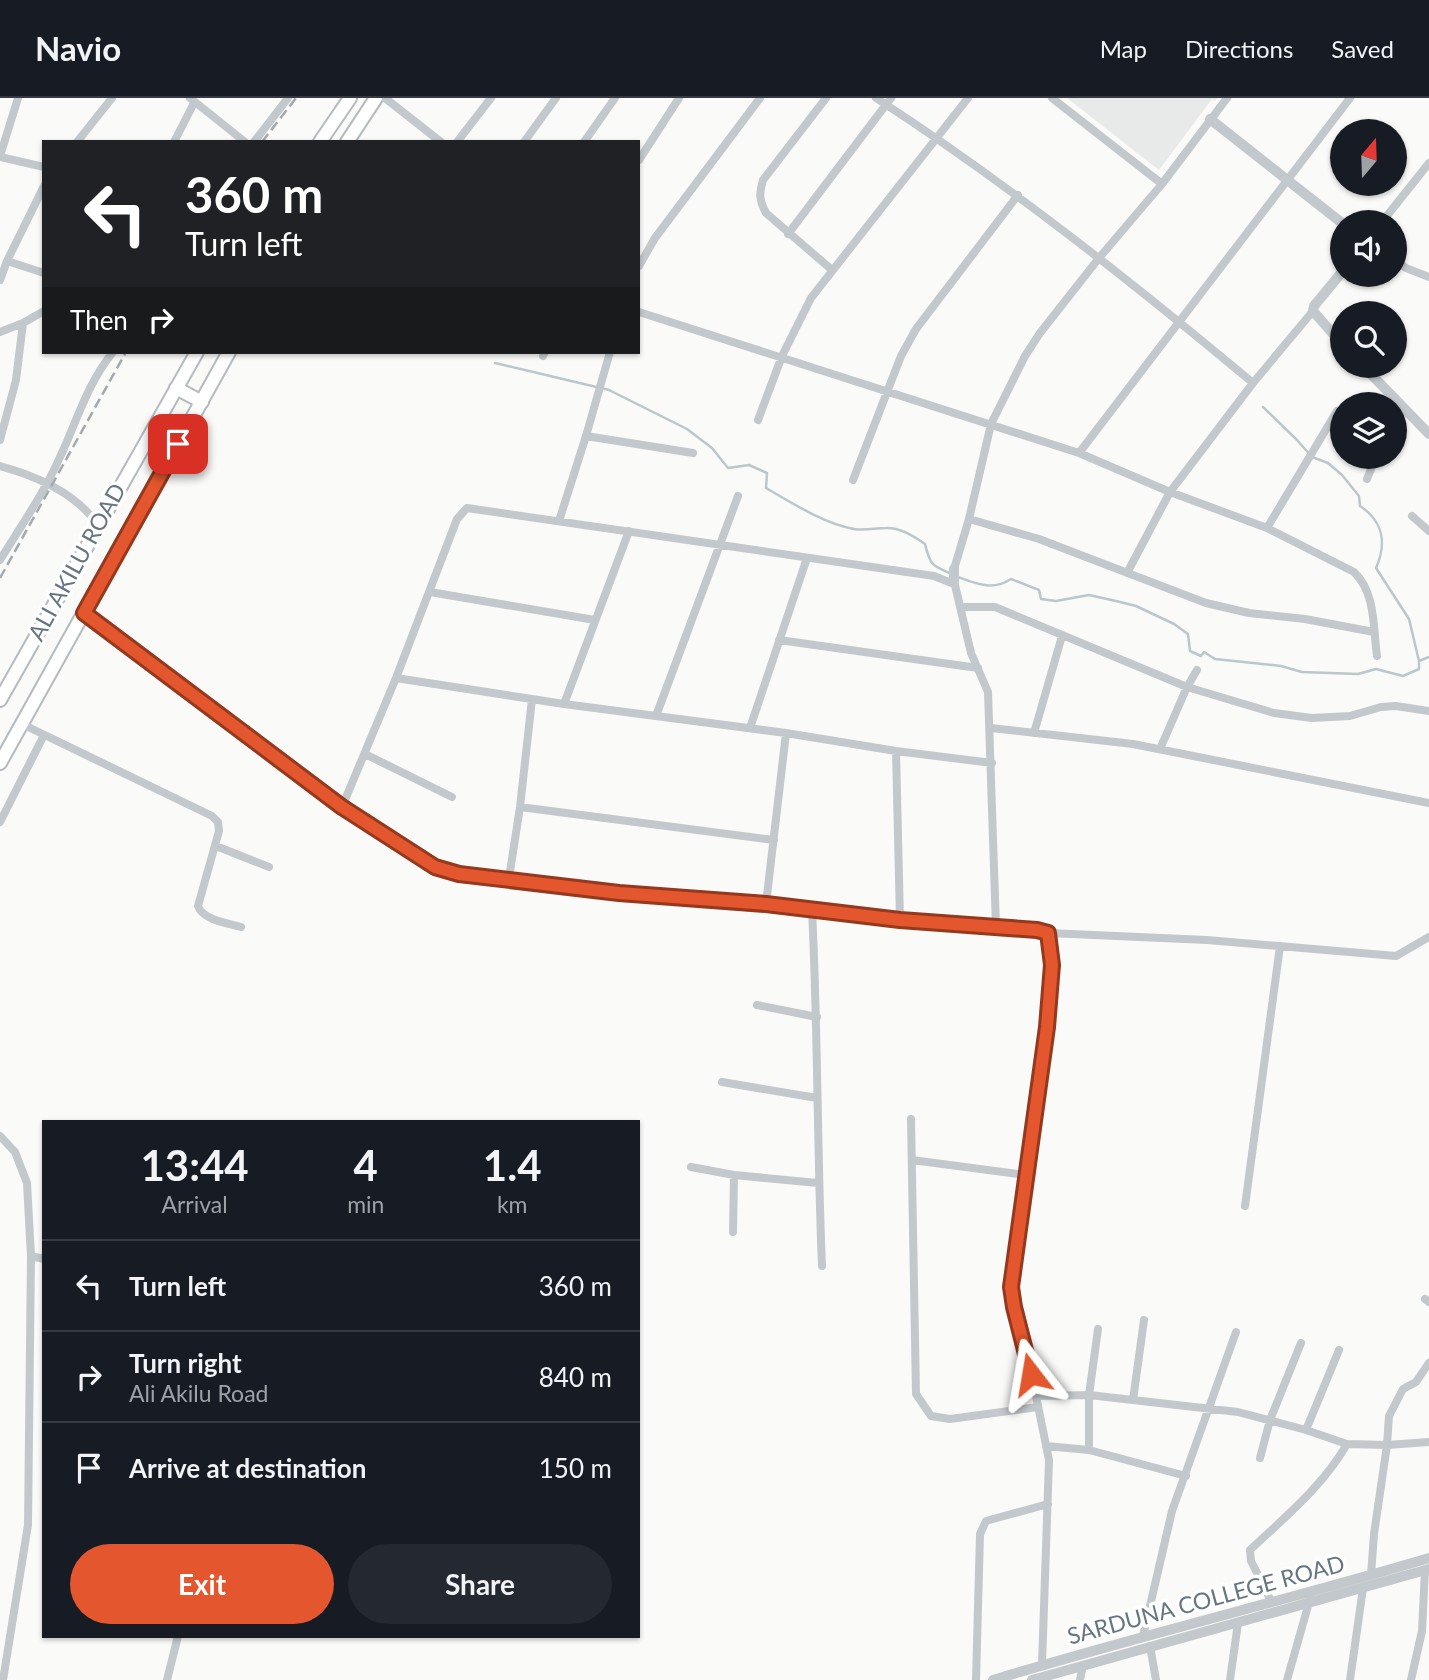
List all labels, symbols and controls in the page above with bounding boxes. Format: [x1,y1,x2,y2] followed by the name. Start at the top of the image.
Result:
[35,28,121,68] text: Navio
[1100,34,1147,63] text: Map
[1185,34,1293,63] text: Directions
[1331,34,1394,63] text: Saved
[1330,119,1407,196] north arrow
[1330,119,1407,469] map controls
[185,165,323,223] text: 360 m
[70,168,161,259] icon: left
[1330,210,1407,287] button: sound
[185,224,302,263] text: Turn left
[142,301,180,339] icon: right
[1330,301,1407,378] button: search
[70,304,128,336] text: Then
[1330,392,1407,469] button: layers
[148,414,208,474] pin
[159,425,197,463] icon: arrive
[21,478,131,645] street label: ALI AKILU ROAD
[140,1140,249,1190] text: 13:44
[354,1140,378,1190] text: 4
[483,1140,542,1190] text: 1.4
[161,1190,228,1218] text: Arrival
[347,1190,384,1218] text: min
[497,1190,528,1218] text: km
[70,1267,108,1305] icon: left
[129,1270,226,1302] text: Turn left
[539,1270,612,1302] text: 360 m
[994,1337,1068,1411] position arrow
[129,1347,242,1379] text: Turn right
[70,1358,108,1396] icon: right
[539,1361,612,1393] text: 840 m
[129,1379,268,1407] text: Ali Akilu Road
[70,1449,108,1487] icon: arrive
[129,1452,366,1484] text: Arrive at destination
[539,1452,612,1484] text: 150 m
[70,1544,334,1624] button: Exit
[348,1544,612,1624] button: Share
[1064,1548,1348,1650] street label: SARDUNA COLLEGE ROAD

